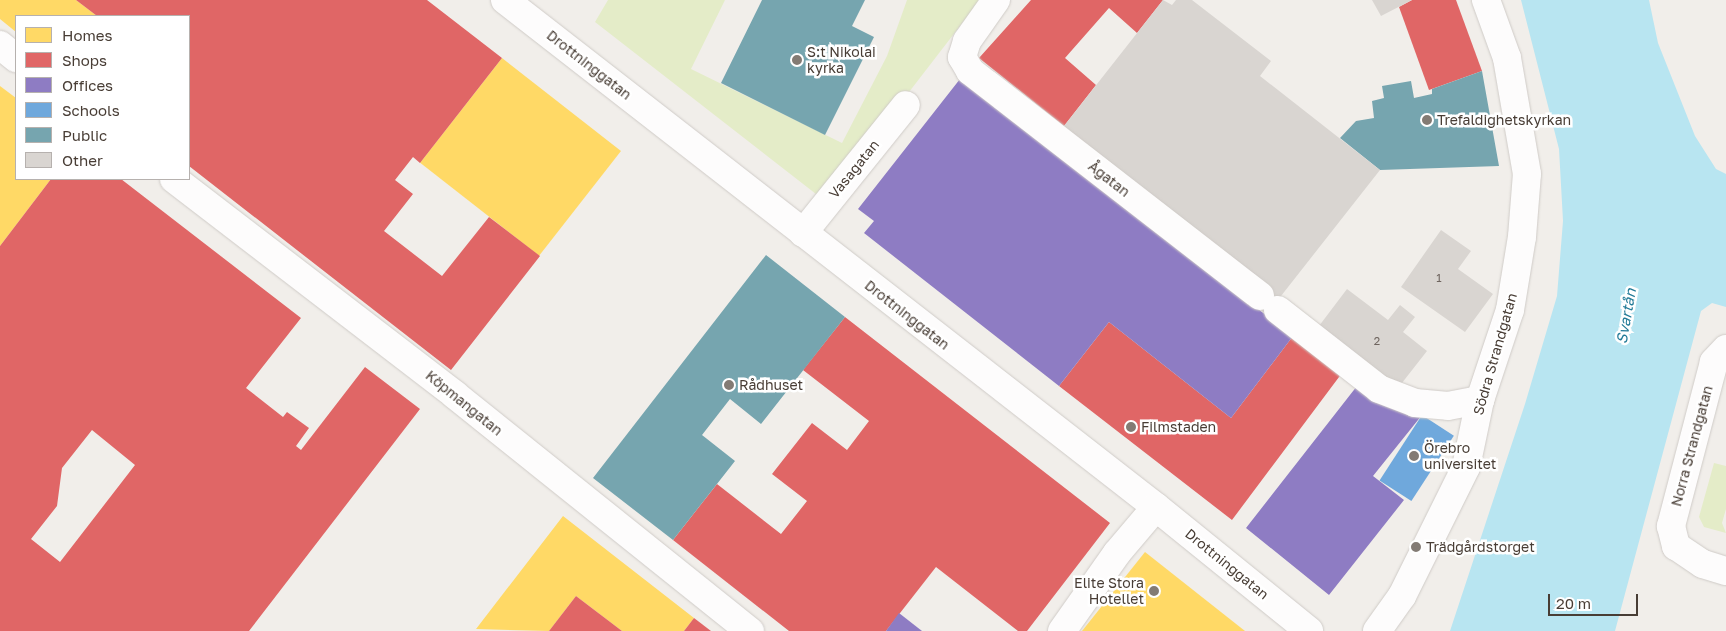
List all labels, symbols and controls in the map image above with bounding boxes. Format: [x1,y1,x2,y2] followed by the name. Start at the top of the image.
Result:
[15,15,190,180] legend
[62,26,112,44] text: Homes
[543,27,635,103] street label: Drottninggatan
[807,44,876,76] place label: S:t Nikolai kyrka
[62,51,107,69] text: Shops
[791,54,803,66] marker: S:t Nikolai kyrka
[62,76,113,94] text: Offices
[62,101,120,119] text: Schools
[1437,112,1571,128] place label: Trefaldighetskyrkan
[1421,114,1433,126] marker: Trefaldighetskyrkan
[62,126,107,144] text: Public
[825,136,883,202] street label: Vasagatan
[62,151,103,169] text: Other
[1085,158,1133,200] street label: Ågatan
[1436,271,1442,285] house number: 1
[861,277,953,353] street label: Drottninggatan
[1612,287,1640,345] water label: Svartån
[1470,291,1520,417] street label: Södra Strandgatan
[1374,334,1380,348] house number: 2
[422,367,506,439] street label: Köpmangatan
[739,377,803,393] place label: Rådhuset
[723,379,735,391] marker: Rådhuset
[1668,384,1716,508] street label: Norra Strandgatan
[1141,419,1216,435] place label: Filmstaden
[1125,421,1137,433] marker: Filmstaden
[1424,440,1496,472] place label: Örebro universitet
[1408,450,1420,462] marker: Örebro universitet
[1182,525,1272,603] street label: Drottninggatan
[1426,539,1535,555] place label: Trädgårdstorget
[1410,541,1422,553] marker: Trädgårdstorget
[1074,575,1144,608] place label: Elite Stora Hotellet
[1551,584,1641,616] scale bar
[1148,585,1160,597] marker: Elite Stora Hotellet
[1556,594,1591,612] text: 20 m

